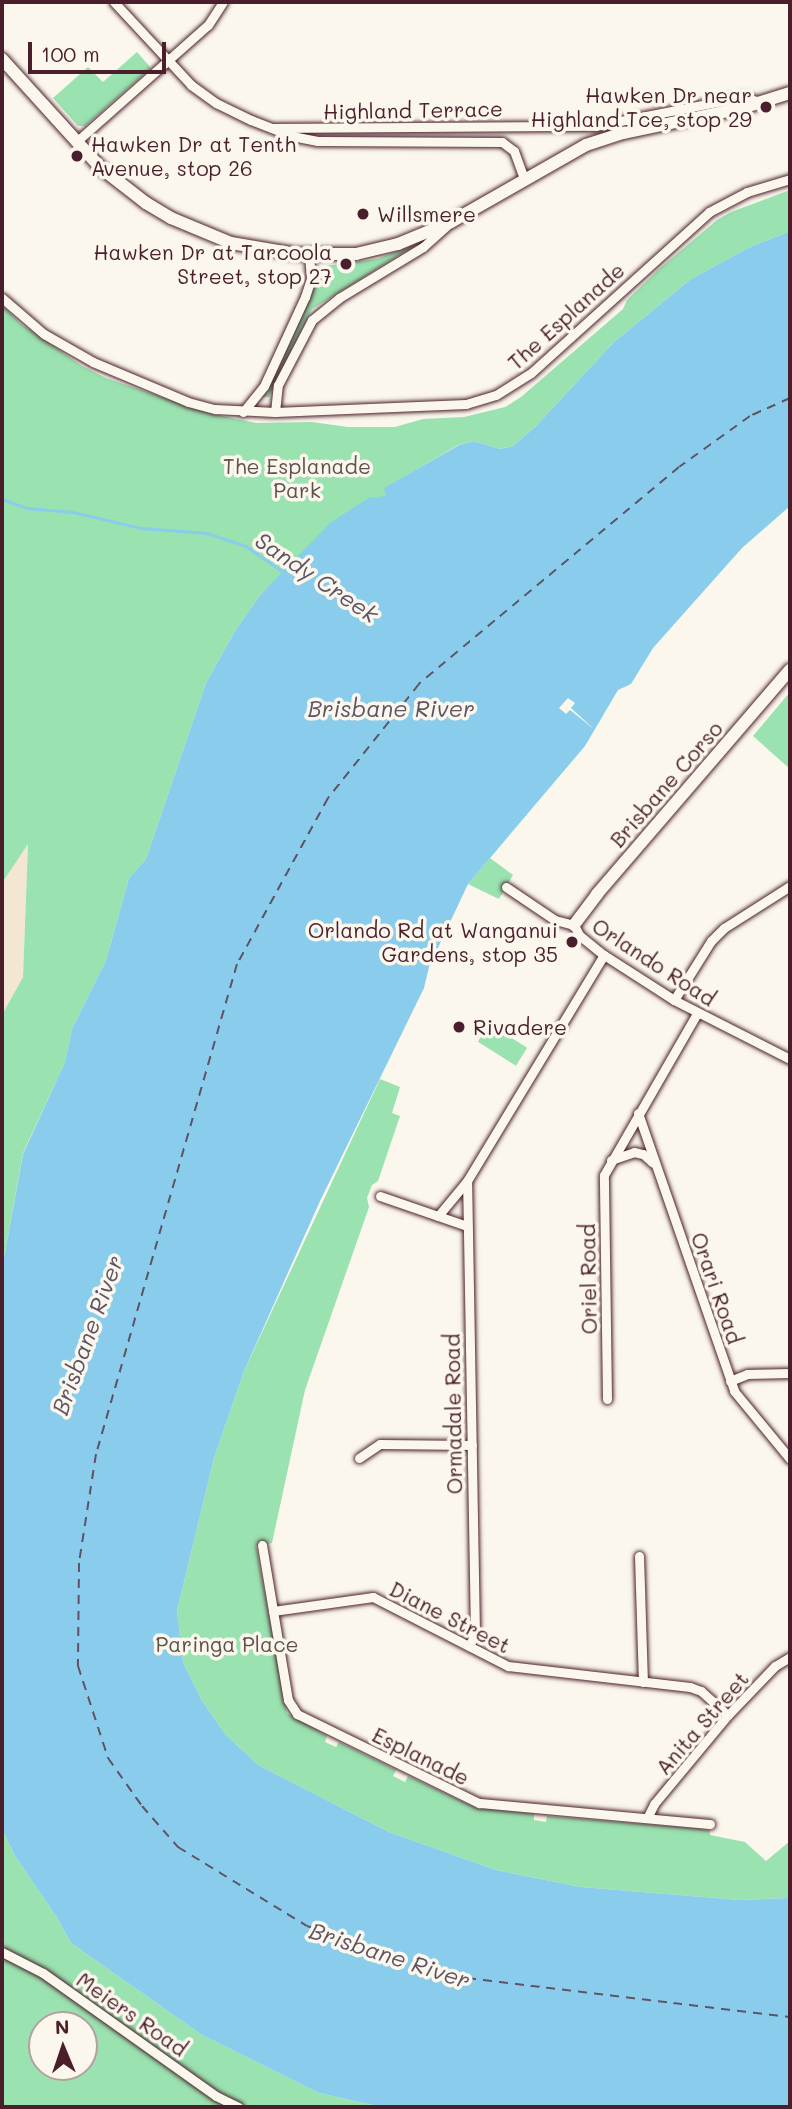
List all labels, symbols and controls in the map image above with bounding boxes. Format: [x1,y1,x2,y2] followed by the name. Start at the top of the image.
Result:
[32,28,170,72] scale bar
[41,40,100,67] text: 100 m
[531,82,752,132] place label: Hawken Dr near Highland Tce, stop 29
[323,96,503,124] street label: Highland Terrace
[758,99,774,115] marker: Hawken Dr near Highland Tce, stop 29
[91,131,296,181] place label: Hawken Dr at Tenth Avenue, stop 26
[69,148,85,164] marker: Hawken Dr at Tenth Avenue, stop 26
[377,201,476,227] place label: Willsmere
[355,206,371,222] marker: Willsmere
[93,239,332,289] place label: Hawken Dr at Tarcoola Street, stop 27
[338,256,354,272] marker: Hawken Dr at Tarcoola Street, stop 27
[503,257,629,375] street label: The Esplanade
[223,453,371,503] park label: The Esplanade Park
[250,526,384,628] water label: Sandy Creek
[307,694,475,722] water label: Brisbane River
[604,716,728,852] street label: Brisbane Corso
[588,913,720,1011] street label: Orlando Road
[308,917,558,967] place label: Orlando Rd at Wanganui Gardens, stop 35
[564,934,580,950] marker: Orlando Rd at Wanganui Gardens, stop 35
[473,1014,567,1040] place label: Rivadere
[451,1019,467,1035] marker: Rivadere
[574,1223,602,1335] street label: Oriel Road
[686,1229,748,1347] street label: Orari Road
[45,1252,129,1418] water label: Brisbane River
[439,1333,467,1495] street label: Ormadale Road
[385,1576,515,1658] street label: Diane Street
[155,1631,299,1657] park label: Paringa Place
[650,1666,754,1780] street label: Anita Street
[368,1722,474,1790] street label: Esplanade
[306,1916,474,1994] water label: Brisbane River
[72,1967,192,2061] street label: Meiers Road
[28,2011,98,2081] north arrow
[55,2014,70,2039] text: N

